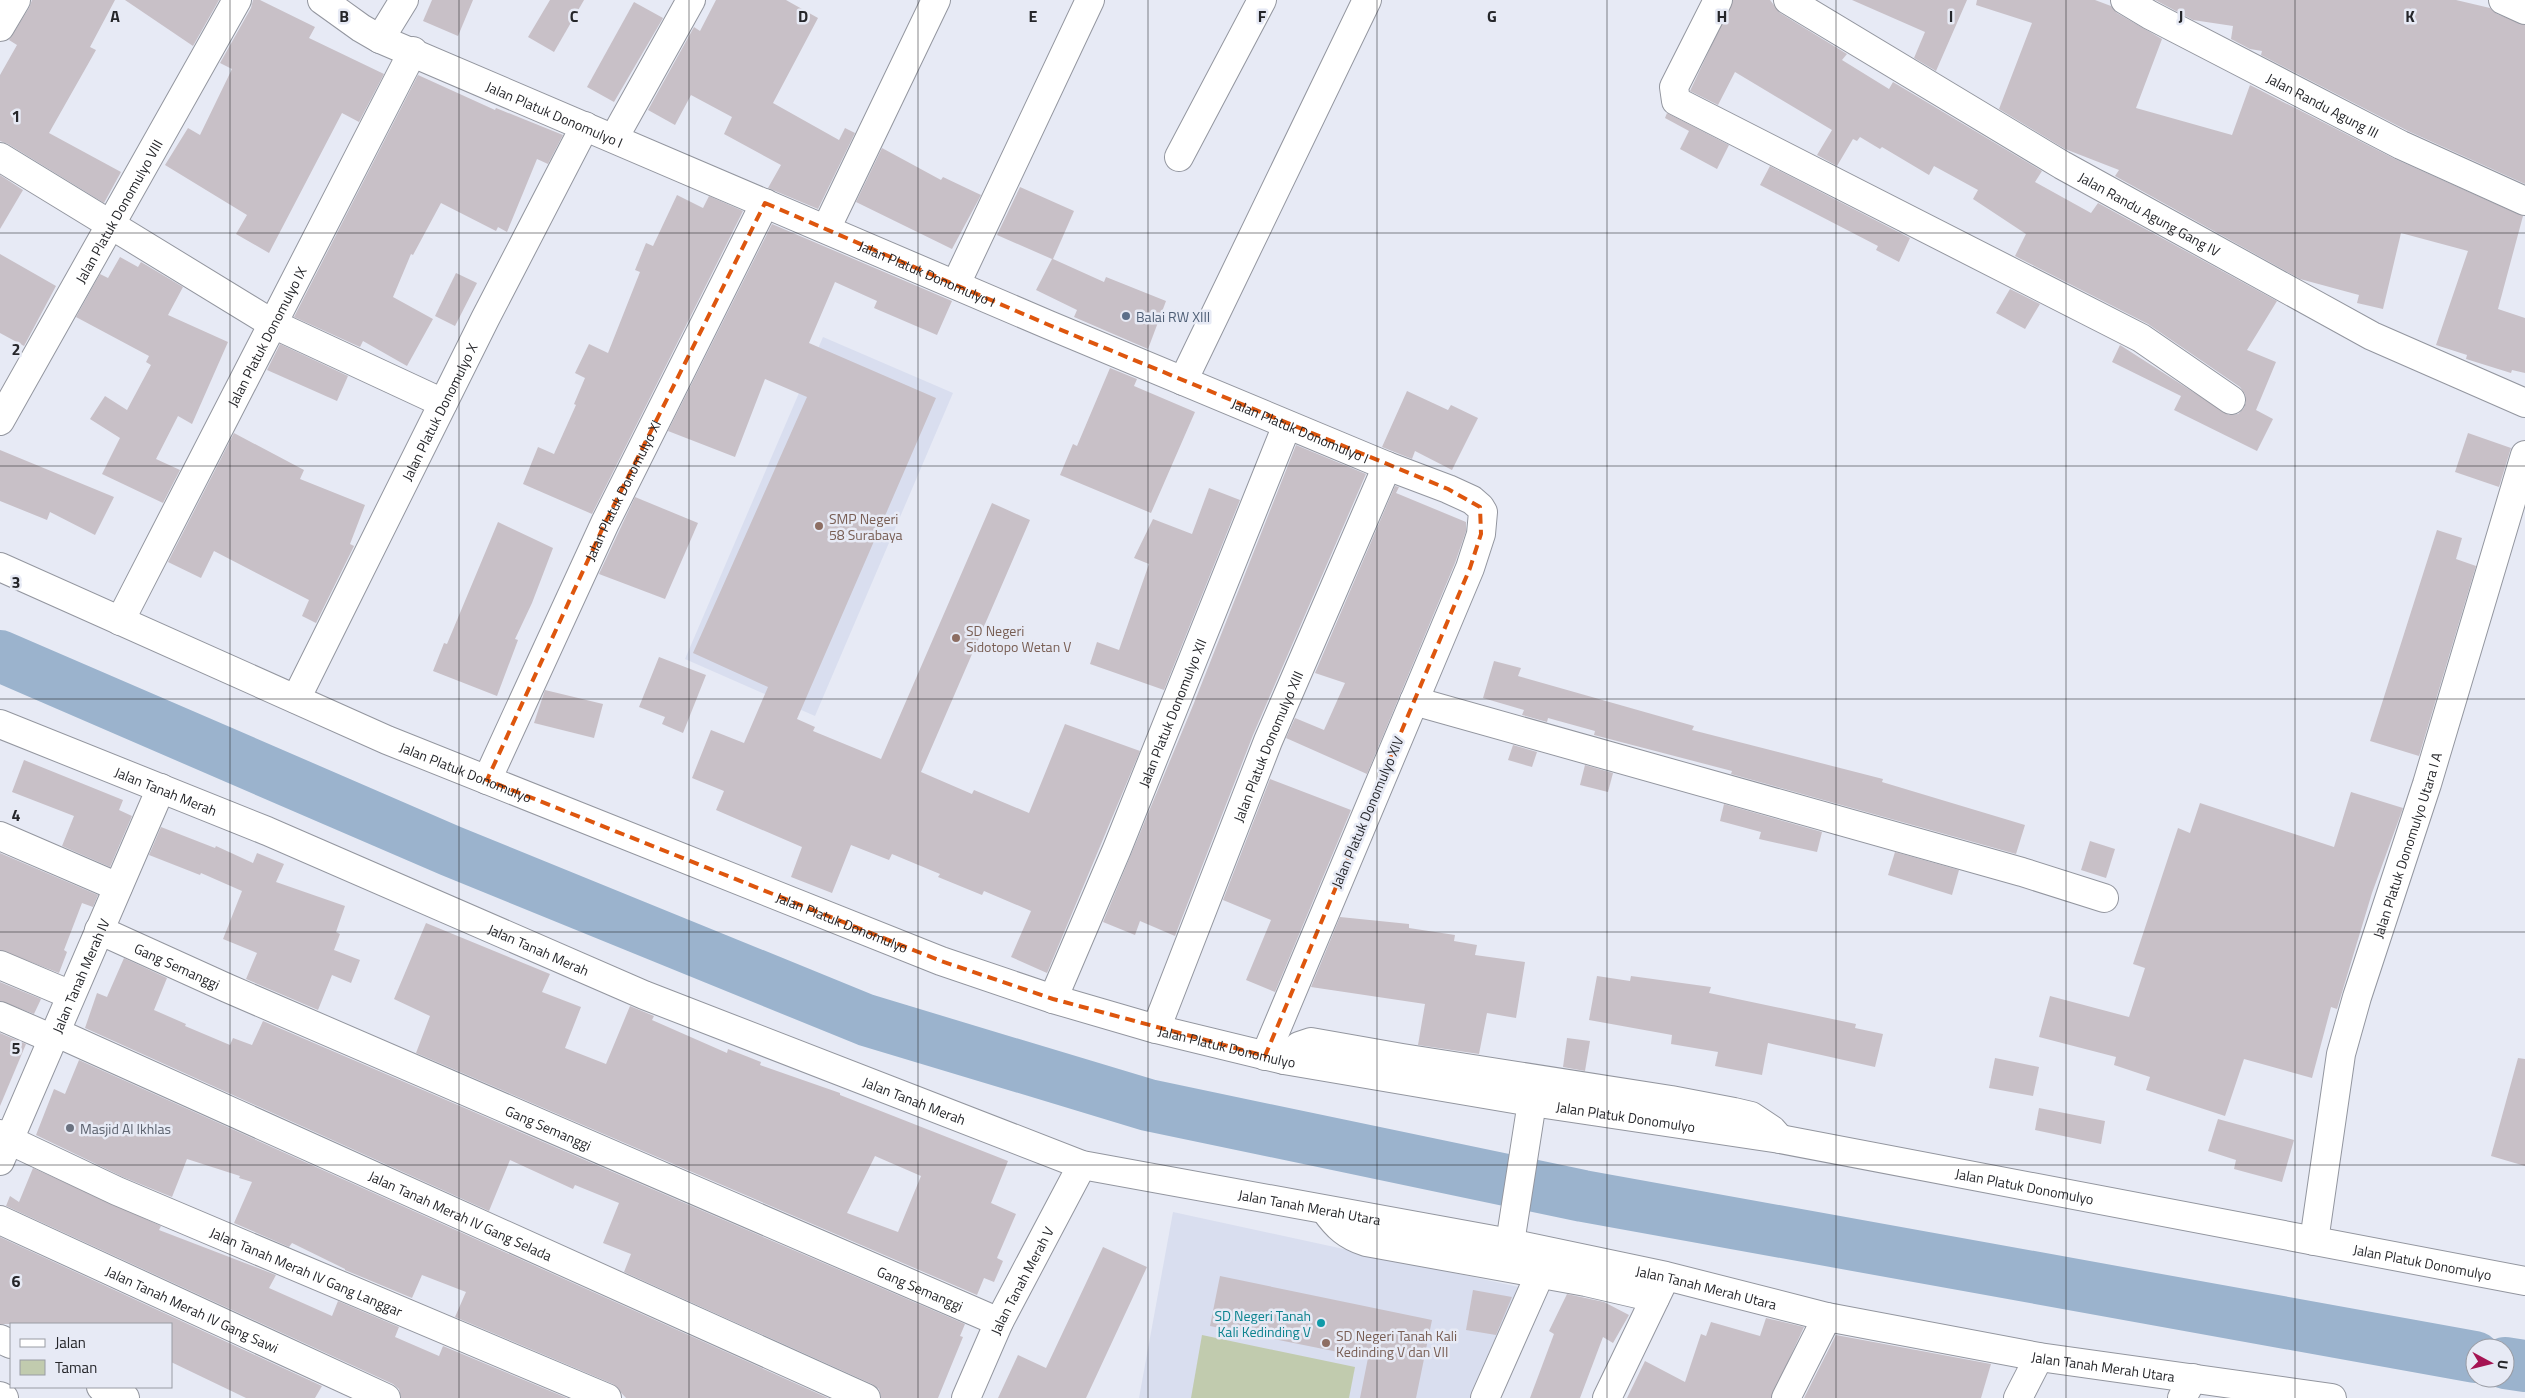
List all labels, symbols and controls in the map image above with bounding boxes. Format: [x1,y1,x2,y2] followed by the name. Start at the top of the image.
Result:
[110,4,120,28] text: A
[339,4,349,28] text: B
[570,4,579,28] text: C
[798,4,808,28] text: D
[1029,4,1038,28] text: E
[1258,4,1267,28] text: F
[1487,4,1497,28] text: G
[1717,4,1727,28] text: H
[1949,4,1953,28] text: I
[2179,4,2183,28] text: J
[2405,4,2415,28] text: K
[2263,67,2383,142] street label: Jalan Randu Agung III
[483,75,626,152] street label: Jalan Platuk Donomulyo I
[12,104,20,128] text: 1
[69,135,167,287] street label: Jalan Platuk Donomulyo VIII
[2075,166,2224,261] street label: Jalan Randu Agung Gang IV
[855,234,999,311] street label: Jalan Platuk Donomulyo I
[222,263,311,410] street label: Jalan Platuk Donomulyo IX
[1136,306,1210,327] place label: Balai RW XIII
[1120,310,1132,322] marker: Balai RW XIII
[12,337,20,361] text: 2
[396,339,482,484] street label: Jalan Platuk Donomulyo X
[1229,392,1372,468] street label: Jalan Platuk Donomulyo I
[579,416,666,564] street label: Jalan Platuk Donomulyo XI
[829,508,903,545] place label: SMP Negeri 58 Surabaya
[813,520,825,532] marker: SMP Negeri 58 Surabaya
[12,570,20,594] text: 3
[966,620,1071,657] place label: SD Negeri Sidotopo Wetan V
[950,632,962,644] marker: SD Negeri Sidotopo Wetan V
[1132,635,1211,790] street label: Jalan Platuk Donomulyo XII
[1227,667,1308,825] street label: Jalan Platuk Donomulyo XIII
[1326,733,1408,891] street label: Jalan Platuk Donomulyo XIV
[397,736,535,807] street label: Jalan Platuk Donomulyo
[2367,749,2447,941] street label: Jalan Platuk Donomulyo Utara I A
[112,761,220,821] street label: Jalan Tanah Merah
[12,803,21,827] text: 4
[773,886,911,957] street label: Jalan Platuk Donomulyo
[46,915,114,1036] street label: Jalan Tanah Merah IV
[485,918,593,980] street label: Jalan Tanah Merah
[131,937,224,994] street label: Gang Semanggi
[1156,1019,1297,1072] street label: Jalan Platuk Donomulyo
[12,1036,21,1060] text: 5
[860,1071,969,1129] street label: Jalan Tanah Merah
[1555,1095,1697,1137] street label: Jalan Platuk Donomulyo
[502,1099,595,1155] street label: Gang Semanggi
[80,1118,171,1139] place label: Masjid Al Ikhlas
[64,1122,76,1134] marker: Masjid Al Ikhlas
[1954,1162,2096,1209] street label: Jalan Platuk Donomulyo
[366,1165,556,1266] street label: Jalan Tanah Merah IV Gang Selada
[1237,1183,1383,1230] street label: Jalan Tanah Merah Utara
[207,1221,406,1321] street label: Jalan Tanah Merah IV Gang Langgar
[984,1223,1058,1338] street label: Jalan Tanah Merah V
[2352,1238,2494,1285] street label: Jalan Platuk Donomulyo
[1634,1259,1779,1314] street label: Jalan Tanah Merah Utara
[103,1260,282,1358] street label: Jalan Tanah Merah IV Gang Sawi
[874,1260,967,1316] street label: Gang Semanggi
[12,1269,21,1293] text: 6
[1214,1305,1311,1342] place label: SD Negeri Tanah Kali Kedinding V
[1315,1317,1327,1329] marker: SD Negeri Tanah Kali Kedinding V
[10,1323,172,1388] legend
[1336,1325,1457,1362] place label: SD Negeri Tanah Kali Kedinding V dan VII
[55,1331,86,1354] text: Jalan
[1320,1337,1332,1349] marker: SD Negeri Tanah Kali Kedinding V dan VII
[2465,1338,2515,1388] north arrow
[2030,1345,2176,1386] street label: Jalan Tanah Merah Utara
[55,1356,97,1379] text: Taman
[2492,1359,2514,1370] text: U

